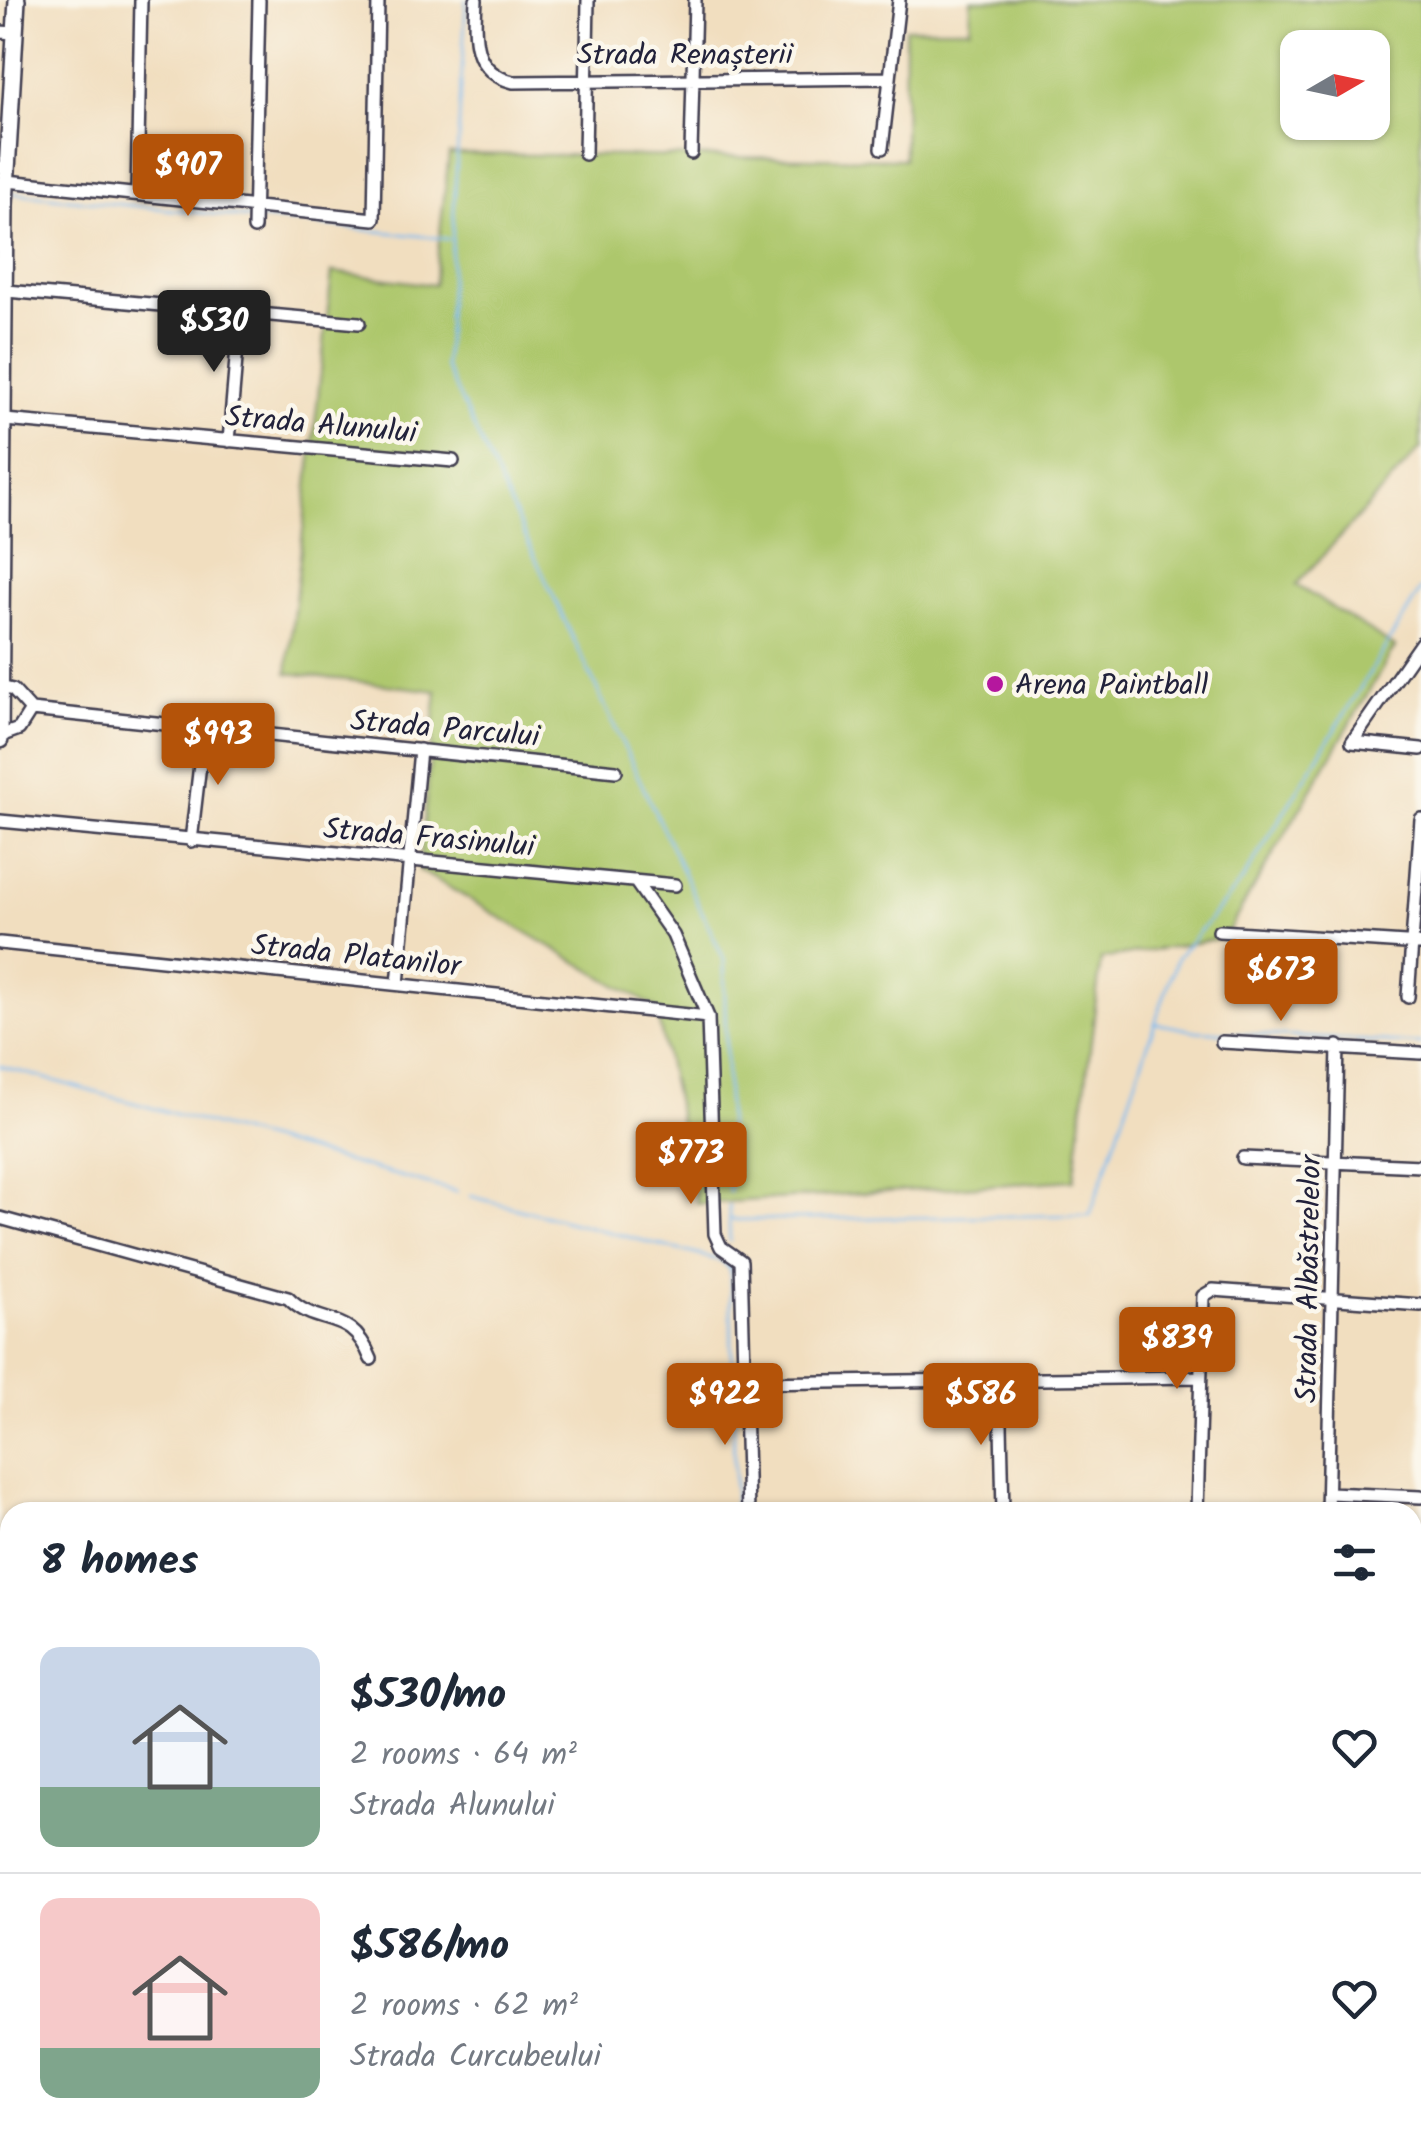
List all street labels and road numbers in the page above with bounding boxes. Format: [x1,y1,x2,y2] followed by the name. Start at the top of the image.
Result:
[577,32,795,80] street label: Strada Renașterii
[223,394,420,458] street label: Strada Alunului
[348,698,543,762] street label: Strada Parcului
[321,806,538,872] street label: Strada Frasinului
[249,922,465,992] street label: Strada Platanilor
[1284,1153,1336,1403] street label: Strada Albăstrelelor

